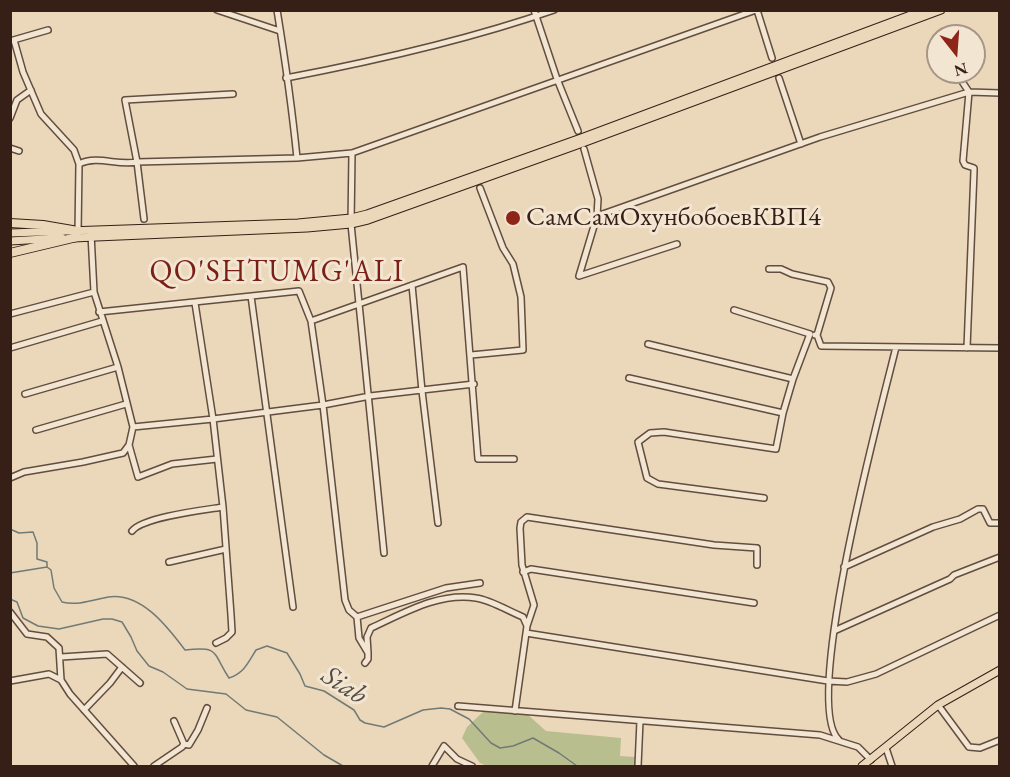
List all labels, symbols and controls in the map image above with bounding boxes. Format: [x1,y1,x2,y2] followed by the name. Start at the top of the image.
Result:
[926,24,986,84] north arrow
[952,58,970,82] text: N
[526,202,821,234] place label: СамСамОхунбобоевКВП4
[504,209,522,227] marker: СамСамОхунбобоевКВП4
[149,255,405,291] district label: QO'SHTUMG'ALI
[315,659,373,713] water label: Siab

